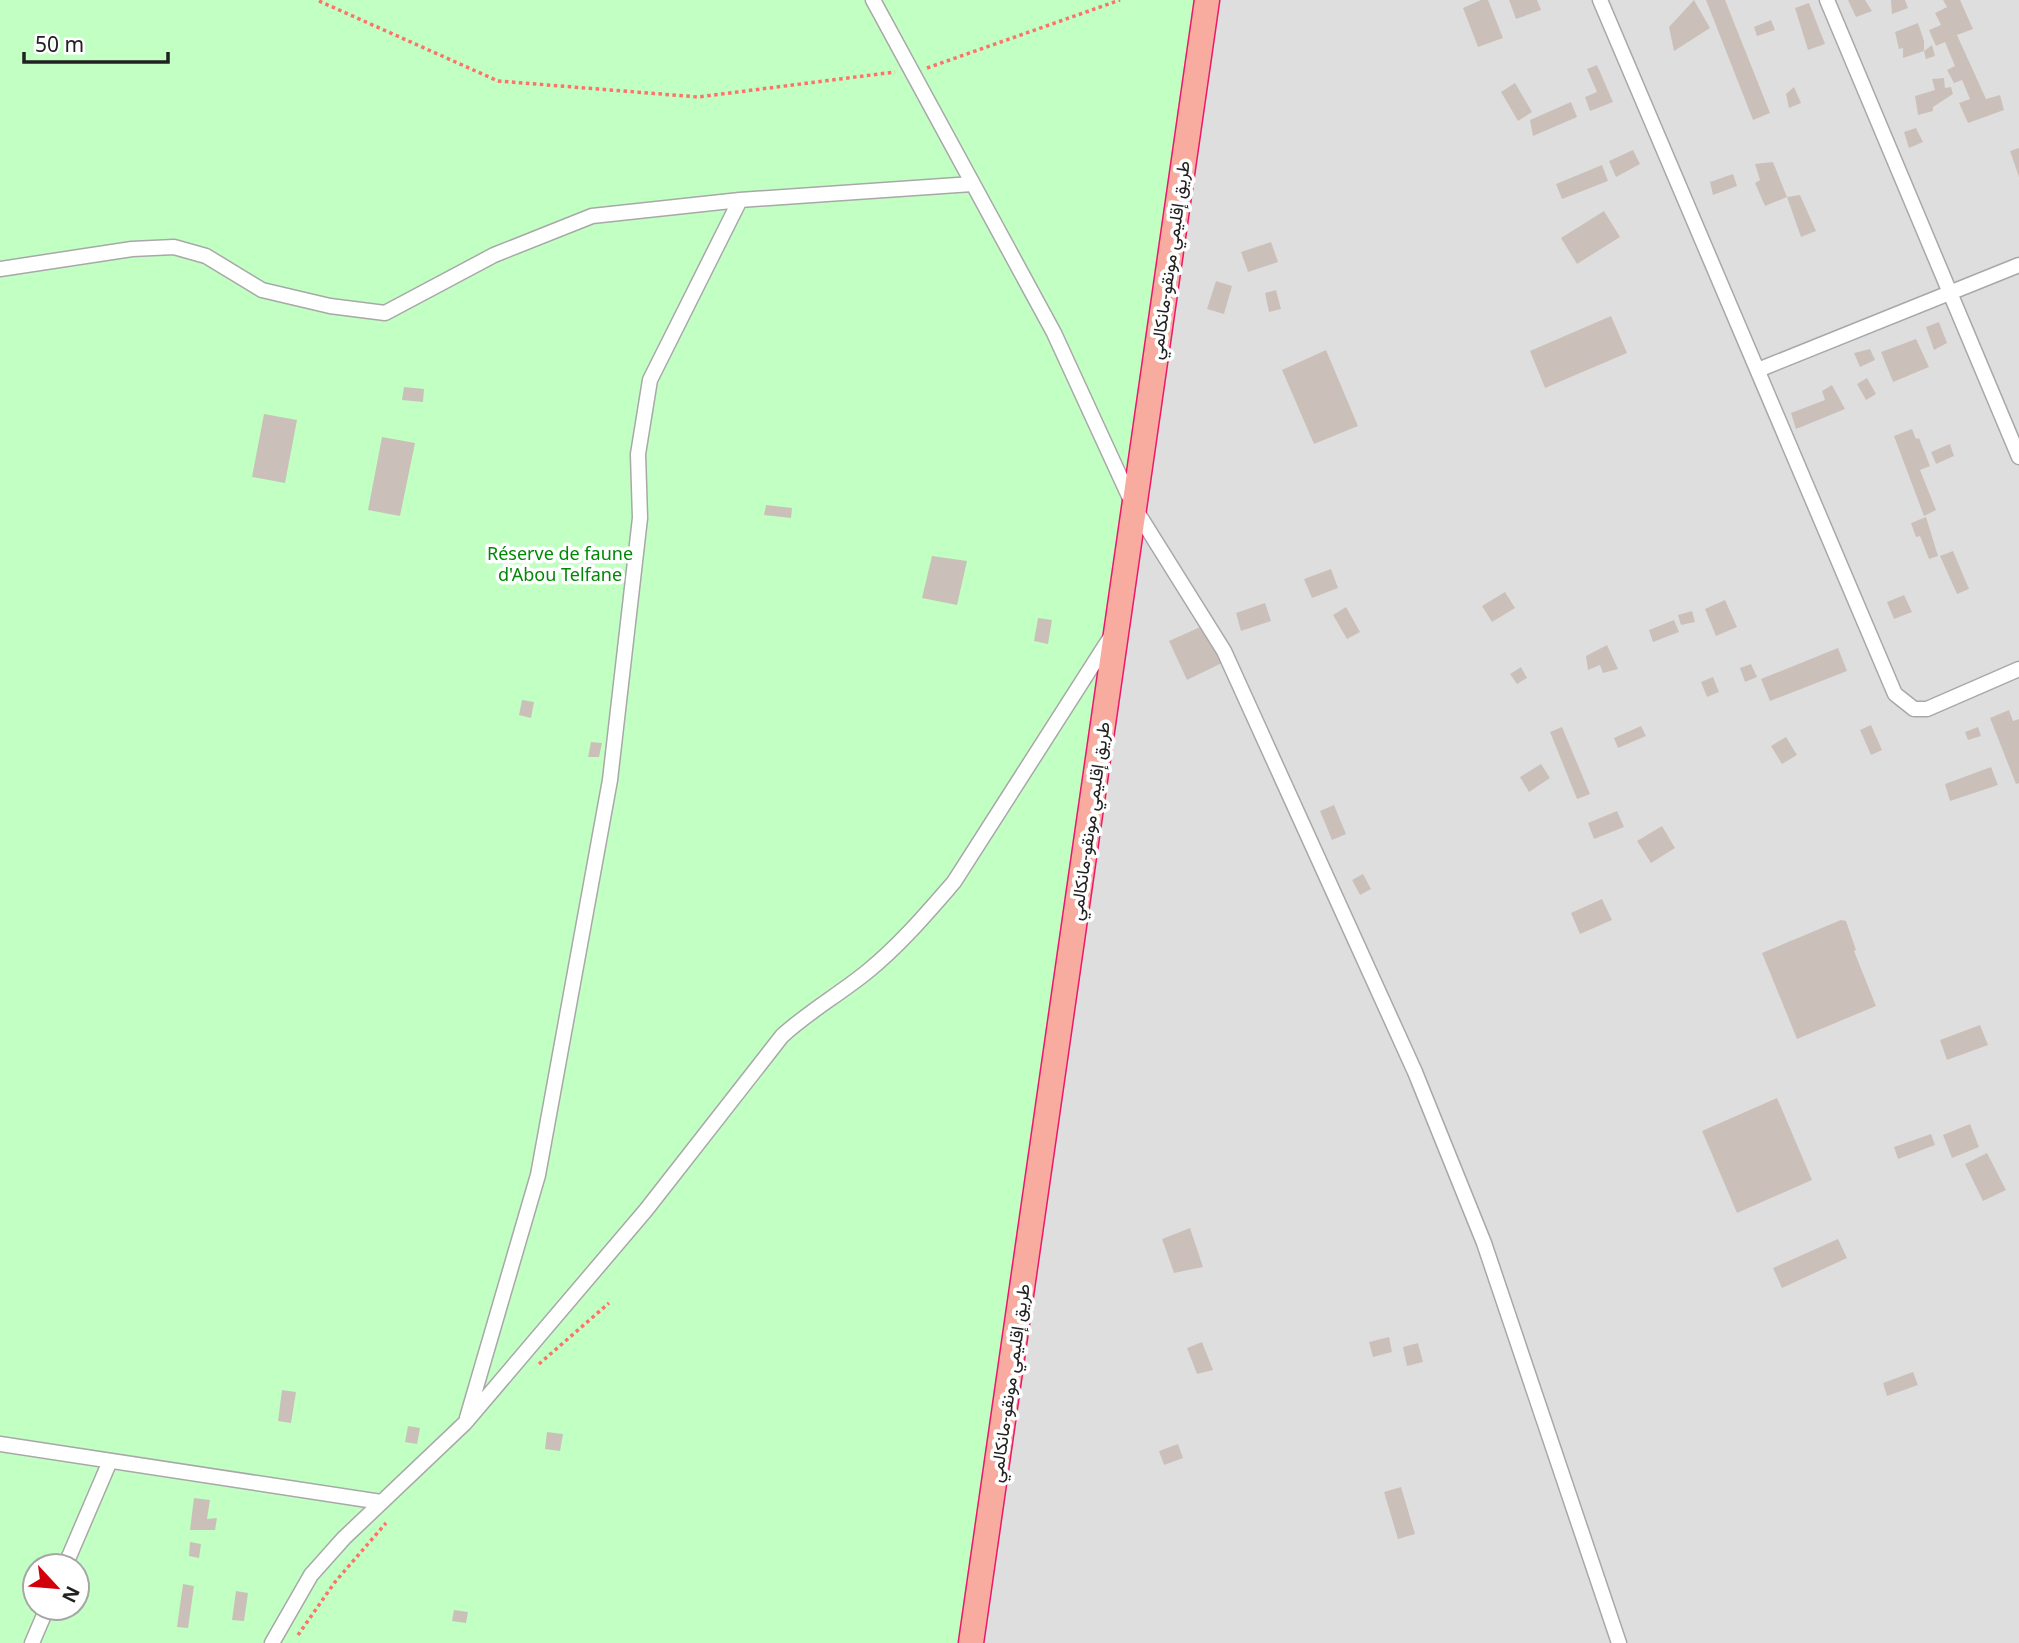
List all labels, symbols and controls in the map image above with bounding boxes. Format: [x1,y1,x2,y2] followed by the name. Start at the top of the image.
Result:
[24,21,168,65] scale bar
[35,30,84,58] text: 50 m
[1143,159,1199,362] street label: طريق إقليمي مونقو-مانكالمي
[487,541,633,586] park label: Réserve de faune d'Abou Telfane
[1063,720,1119,923] street label: طريق إقليمي مونقو-مانكالمي
[983,1282,1039,1485] street label: طريق إقليمي مونقو-مانكالمي
[21,1552,91,1622] north arrow
[56,1582,86,1607] text: N

